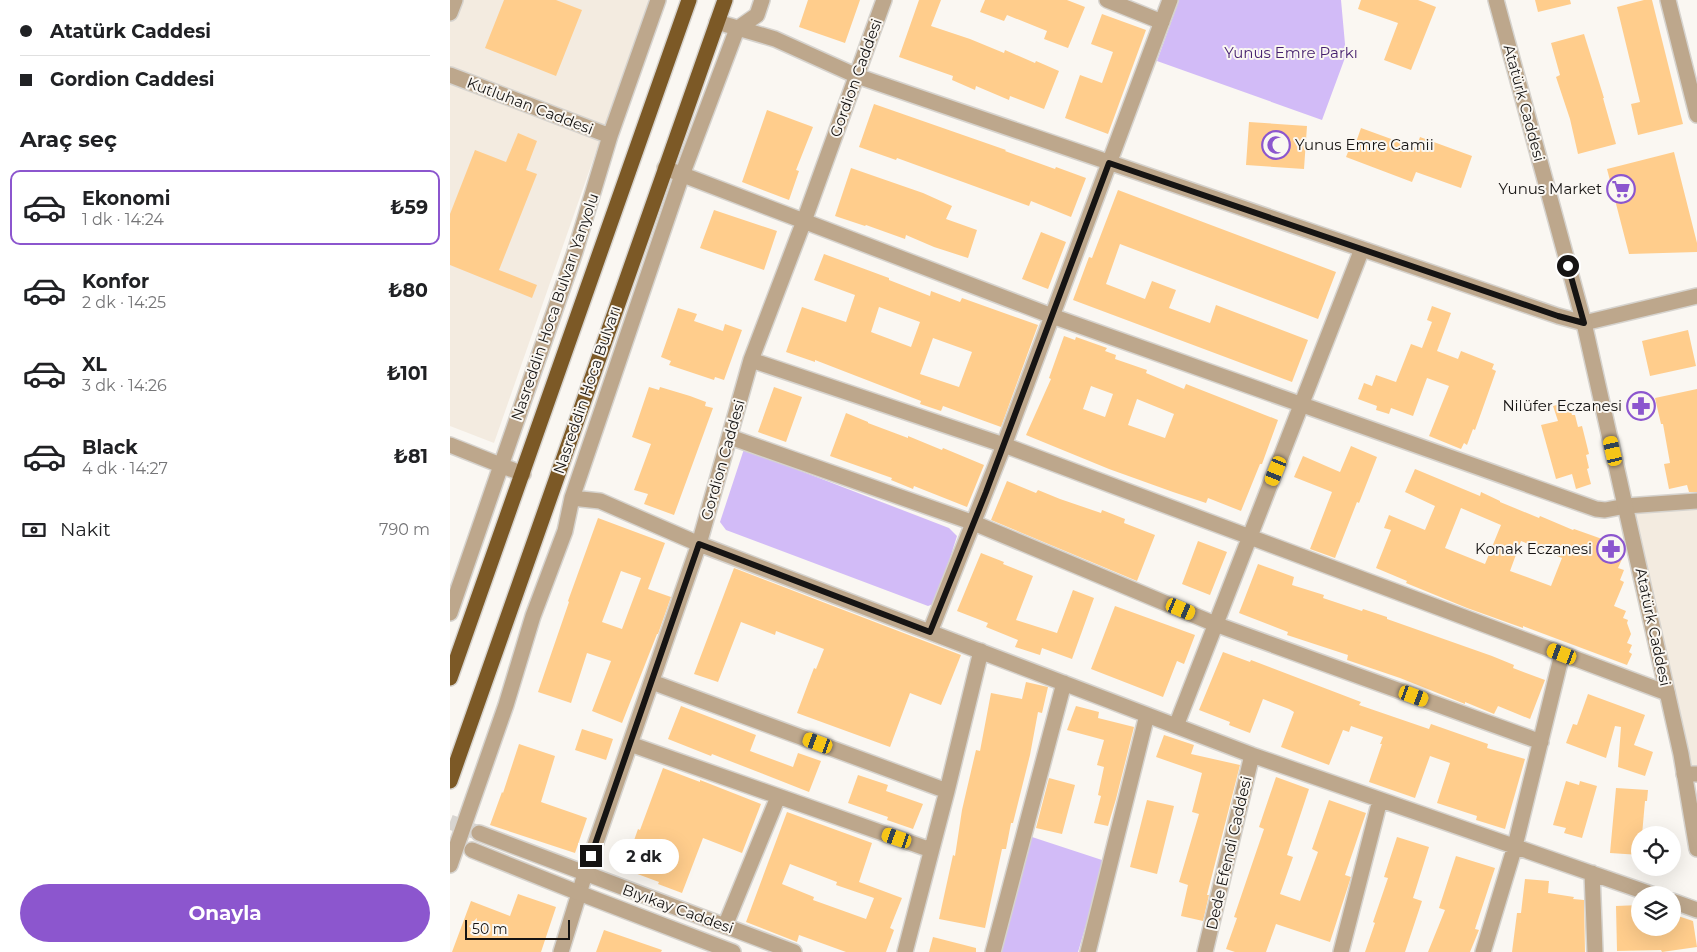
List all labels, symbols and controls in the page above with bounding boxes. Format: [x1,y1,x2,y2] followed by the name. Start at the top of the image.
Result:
[825,16,886,140] street label: Gordion Caddesi
[50,20,211,43] text: Atatürk Caddesi
[1500,42,1549,163] street label: Atatürk Caddesi
[1224,43,1358,62] park label: Yunus Emre Parkı
[50,68,215,91] text: Gordion Caddesi
[464,73,596,138] street label: Kutluhan Caddesi
[20,126,117,153] text: Araç seç
[1261,130,1291,160] mosque icon: Yunus Emre Camii
[1295,135,1434,154] place label: Yunus Emre Camii
[1606,174,1636,204] supermarket icon: Yunus Market
[1499,179,1602,198] place label: Yunus Market
[22,185,67,230] icon: car
[82,187,171,210] text: Ekonomi
[508,191,602,423] street label: Nasreddin Hoca Bulvarı Yanyolu
[390,196,428,219] text: ₺59
[82,210,164,229] text: 1 dk · 14:24
[1557,255,1579,277] route start
[22,268,67,313] icon: car
[82,270,149,293] text: Konfor
[388,279,428,302] text: ₺80
[82,293,166,312] text: 2 dk · 14:25
[550,304,624,476] street label: Nasreddin Hoca Bulvarı
[22,351,67,396] icon: car
[82,353,107,376] text: XL
[387,362,428,385] text: ₺101
[82,376,167,395] text: 3 dk · 14:26
[1626,391,1656,421] pharmacy icon: Nilüfer Eczanesi
[1502,396,1622,415] place label: Nilüfer Eczanesi
[696,397,749,522] street label: Gordion Caddesi
[22,434,67,479] icon: car
[1602,435,1623,467] car
[82,436,138,459] text: Black
[394,445,428,468] text: ₺81
[1263,454,1288,488] car
[82,459,168,478] text: 4 dk · 14:27
[20,516,48,544] icon: cash
[60,518,111,541] text: Nakit
[379,520,430,539] text: 790 m
[1596,534,1626,564] pharmacy icon: Konak Eczanesi
[1475,539,1592,558] place label: Konak Eczanesi
[1632,566,1675,688] street label: Atatürk Caddesi
[1164,596,1197,622] car
[1545,642,1578,666] car
[1397,684,1430,708] car
[801,731,834,755] car
[1202,774,1255,932] street label: Dede Efendi Caddesi
[880,826,913,850] car
[1631,826,1681,936] map controls
[1631,826,1681,876] button: locate
[608,838,678,874] callout: 2 dk
[580,845,602,867] route end
[626,847,662,866] text: 2 dk
[620,880,736,937] street label: Bıyıkay Caddesi
[20,884,430,942] button: Onayla
[1631,886,1681,936] button: layers
[465,917,570,940] scale bar
[472,920,508,938] text: 50 m

